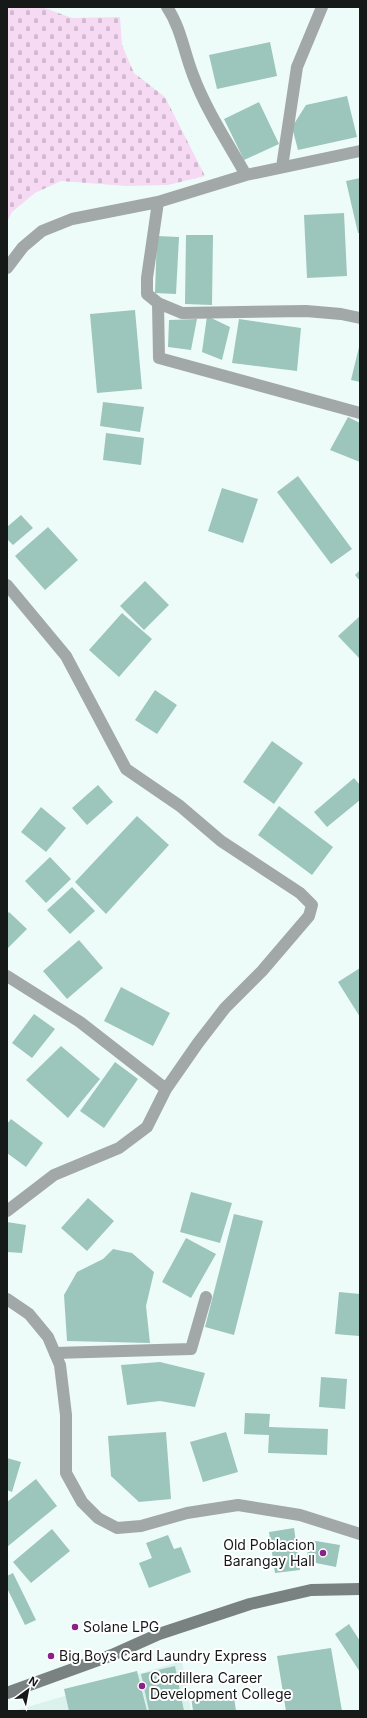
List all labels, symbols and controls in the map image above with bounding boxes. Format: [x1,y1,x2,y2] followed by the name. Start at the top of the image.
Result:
[223,1536,315,1569] place label: Old Poblacion Barangay Hall
[318,1548,328,1558] marker: Old Poblacion Barangay Hall
[83,1618,159,1635] place label: Solane LPG
[70,1622,80,1632] marker: Solane LPG
[59,1647,267,1664] place label: Big Boys Card Laundry Express
[46,1651,56,1661] marker: Big Boys Card Laundry Express
[150,1669,292,1702] place label: Cordillera Career Development College
[8,1670,48,1710] north arrow
[26,1673,41,1690] text: N
[137,1681,147,1691] marker: Cordillera Career Development College

